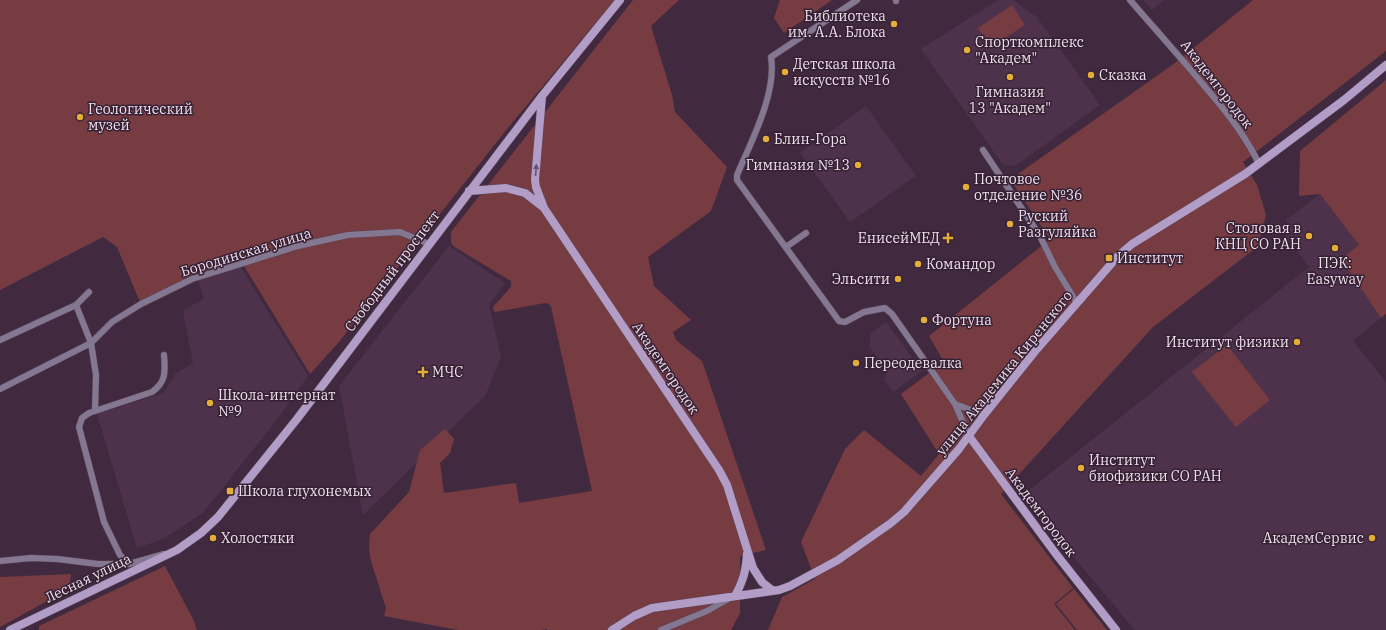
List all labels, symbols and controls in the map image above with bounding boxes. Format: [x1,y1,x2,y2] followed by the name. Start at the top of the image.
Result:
[788,7,886,41] place label: Библиотека им. А.А. Блока
[889,19,899,29] marker: Библиотека им. А.А. Блока
[975,33,1084,67] place label: Спорткомплекс "Академ"
[1177,36,1257,132] street label: Академгородок
[962,45,972,55] marker: Спорткомплекс "Академ"
[793,55,896,89] place label: Детская школа искусств №16
[1099,66,1147,84] place label: Сказка
[780,67,790,77] marker: Детская школа искусств №16
[1086,70,1096,80] marker: Сказка
[1005,72,1015,82] marker: Гимназия 13 "Академ"
[969,83,1051,117] place label: Гимназия 13 "Академ"
[88,100,193,134] place label: Геологический музей
[75,112,85,122] marker: Геологический музей
[774,130,847,148] place label: Блин-Гора
[761,134,771,144] marker: Блин-Гора
[746,156,850,174] place label: Гимназия №13
[853,160,863,170] marker: Гимназия №13
[533,164,540,176] one-way arrow
[974,170,1082,204] place label: Почтовое отделение №36
[961,182,971,192] marker: Почтовое отделение №36
[340,207,444,335] street label: Свободный проспект
[1018,207,1097,241] place label: Руский Разгуляйка
[1005,219,1015,229] marker: Руский Разгуляйка
[1215,219,1301,253] place label: Столовая в КНЦ СО РАН
[178,223,314,280] street label: Бородинская улица
[858,229,940,247] place label: ЕнисейМЕД
[1304,231,1314,241] marker: Столовая в КНЦ СО РАН
[943,233,953,243] marker: ЕнисейМЕД
[1330,243,1340,253] marker: ПЭК: Easyway
[1117,249,1183,267] place label: Институт
[1104,253,1114,263] marker: Институт
[1307,254,1364,288] place label: ПЭК: Easyway
[926,255,995,273] place label: Командор
[913,259,923,269] marker: Командор
[832,270,890,288] place label: Эльсити
[893,274,903,284] marker: Эльсити
[932,287,1076,459] street label: улица Академика Киренского
[932,311,992,329] place label: Фортуна
[919,315,929,325] marker: Фортуна
[629,318,703,418] street label: Академгородок
[1166,333,1289,351] place label: Институт физики
[1292,337,1302,347] marker: Институт физики
[864,354,962,372] place label: Переодевалка
[851,358,861,368] marker: Переодевалка
[432,363,463,381] place label: МЧС
[417,366,429,378] marker: МЧС
[218,386,335,420] place label: Школа-интернат №9
[205,398,215,408] marker: Школа-интернат №9
[1089,451,1222,485] place label: Институт биофизики СО РАН
[1076,463,1086,473] marker: Институт биофизики СО РАН
[1002,464,1080,560] street label: Академгородок
[238,482,372,500] place label: Школа глухонемых
[225,486,235,496] marker: Школа глухонемых
[221,529,295,547] place label: Холостяки
[1263,529,1364,547] place label: АкадемСервис
[208,533,218,543] marker: Холостяки
[1367,533,1377,543] marker: АкадемСервис
[42,549,134,607] street label: Лесная улица

